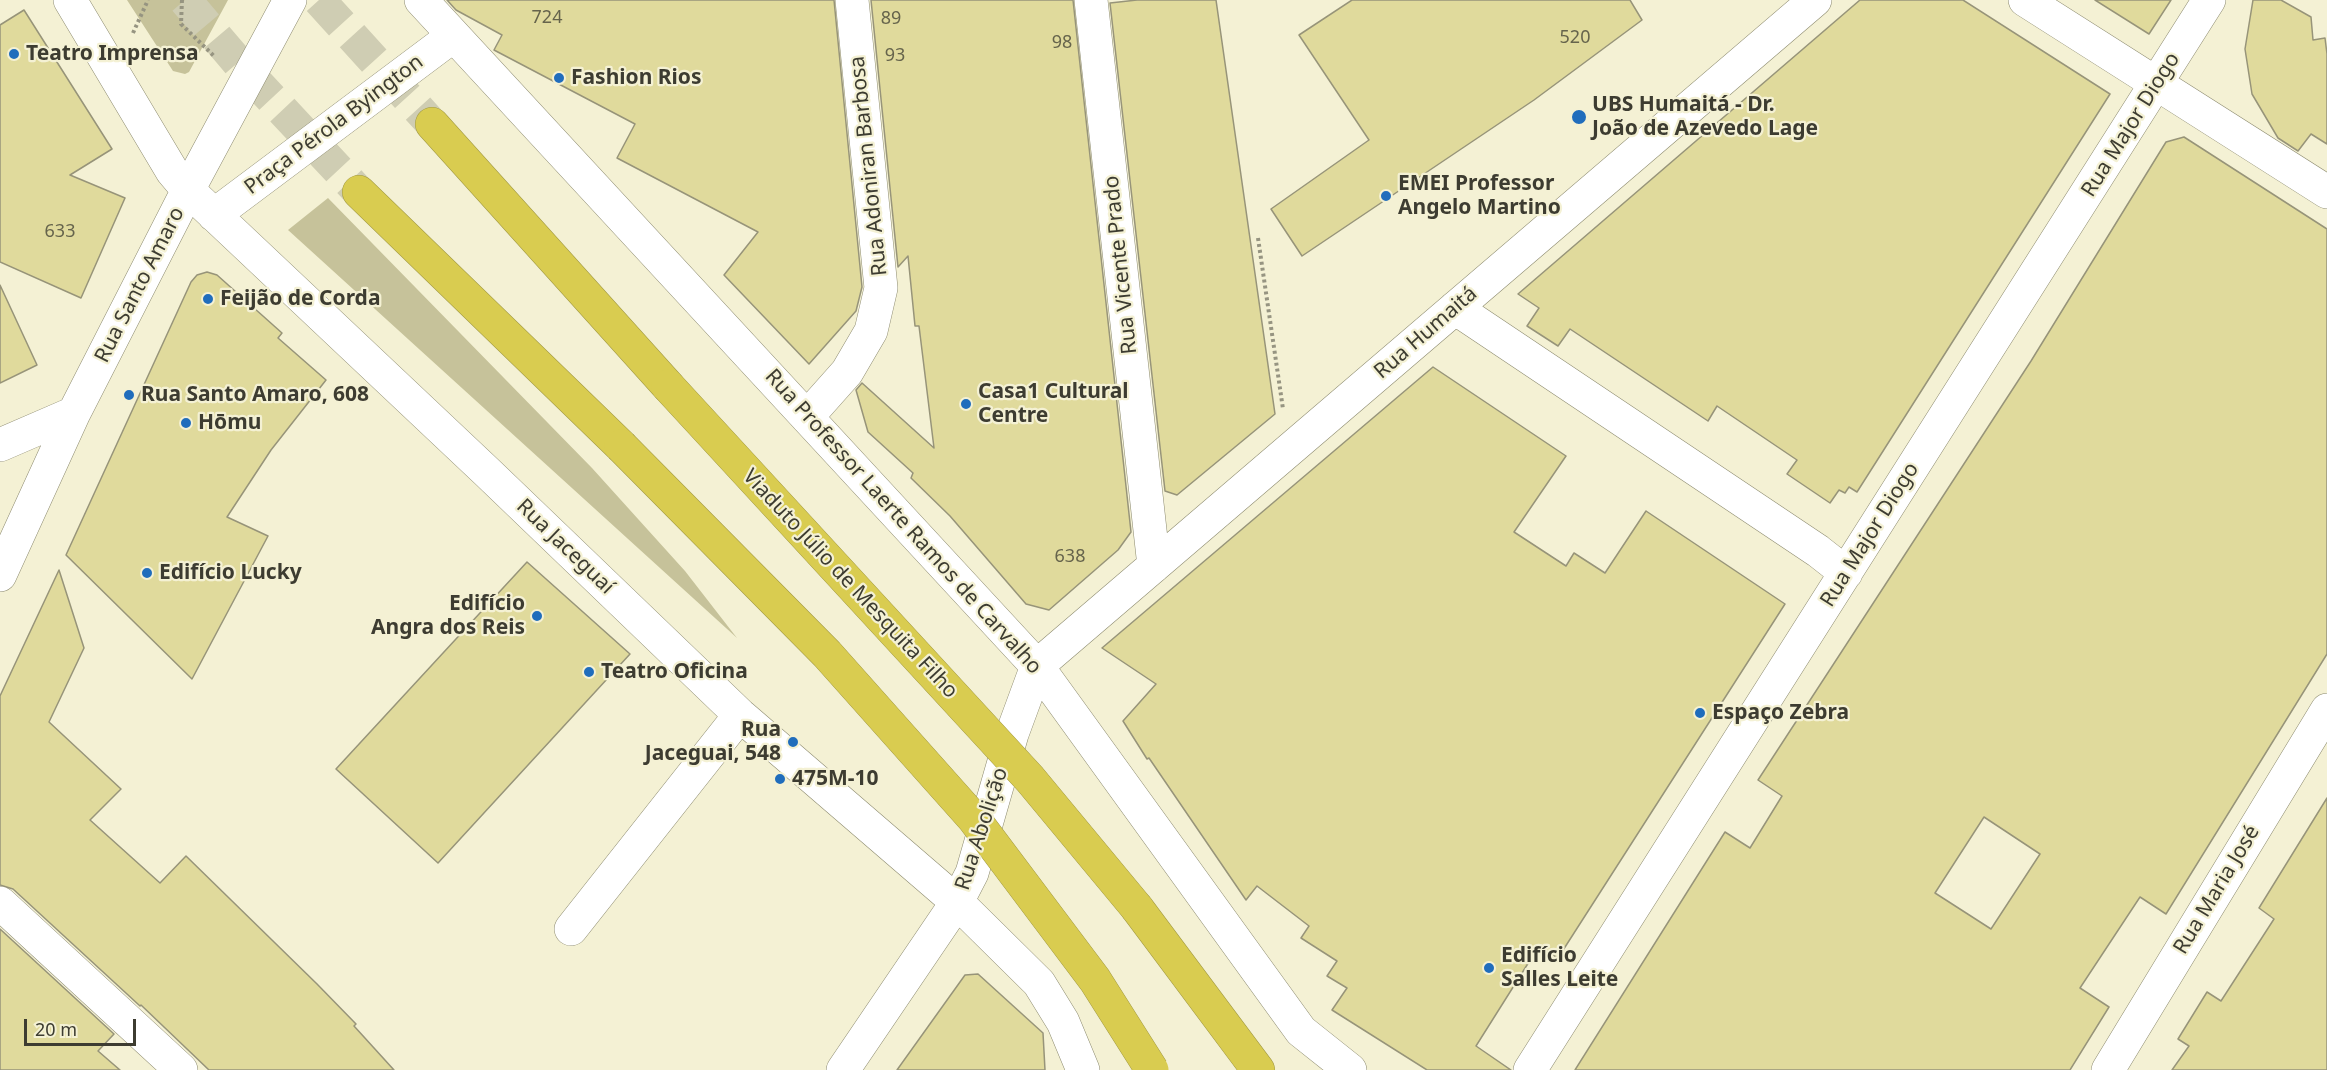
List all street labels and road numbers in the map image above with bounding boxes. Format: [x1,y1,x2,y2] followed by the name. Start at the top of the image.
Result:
[2076,48,2186,202] street label: Rua Major Diogo
[240,50,428,200] street label: Praça Pérola Byington
[845,55,893,277] street label: Rua Adoniran Barbosa
[1099,174,1143,356] street label: Rua Vicente Prado
[90,203,190,367] street label: Rua Santo Amaro
[1369,281,1483,385] street label: Rua Humaitá
[759,364,1047,680] street label: Rua Professor Laerte Ramos de Carvalho
[1815,458,1925,612] street label: Rua Major Diogo
[737,464,963,704] street label: Viaduto Júlio de Mesquita Filho
[511,494,619,600] street label: Rua Jaceguaí
[950,764,1014,894] street label: Rua Abolição
[2169,821,2265,959] street label: Rua Maria José

